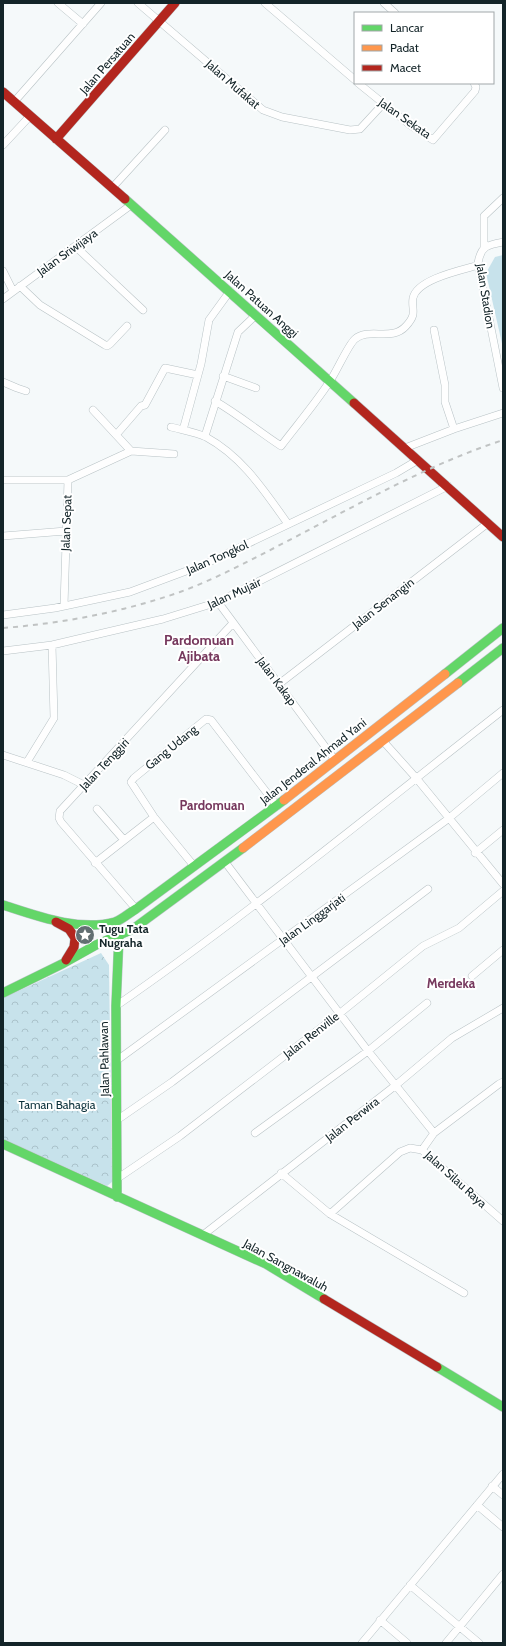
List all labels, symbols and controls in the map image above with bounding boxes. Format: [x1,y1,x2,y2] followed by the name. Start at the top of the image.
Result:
[354,12,494,84] legend
[390,20,424,35] text: Lancar
[76,29,138,98] street label: Jalan Persatuan
[390,40,419,55] text: Padat
[202,56,263,112] street label: Jalan Mufakat
[390,60,421,75] text: Macet
[375,94,434,142] street label: Jalan Sekata
[33,225,100,280] street label: Jalan Sriwijaya
[473,261,499,330] street label: Jalan Stadion
[222,267,302,341] street label: Jalan Patuan Anggi
[57,495,74,552] street label: Jalan Sepat
[183,537,250,578] street label: Jalan Tongkol
[204,574,263,612] street label: Jalan Mujair
[348,574,417,632] street label: Jalan Senangin
[164,631,234,665] district label: Pardomuan Ajibata
[253,653,300,709] street label: Jalan Kakap
[256,715,369,808] street label: Jalan Jenderal Ahmad Yani
[142,721,201,773] street label: Gang Udang
[75,735,132,794] street label: Jalan Tenggiri
[179,797,245,813] district label: Pardomuan
[275,890,348,949] street label: Jalan Linggarjati
[99,921,149,950] place label: Tugu Tata Nugraha
[74,924,96,946] place icon: Tugu Tata Nugraha
[427,975,476,991] district label: Merdeka
[279,1009,342,1062] street label: Jalan Renville
[96,1021,112,1098] street label: Jalan Pahlawan
[321,1093,382,1145] street label: Jalan Perwira
[19,1097,96,1112] park label: Taman Bahagia
[421,1147,490,1211] street label: Jalan Silau Raya
[240,1235,331,1294] street label: Jalan Sangnawaluh

